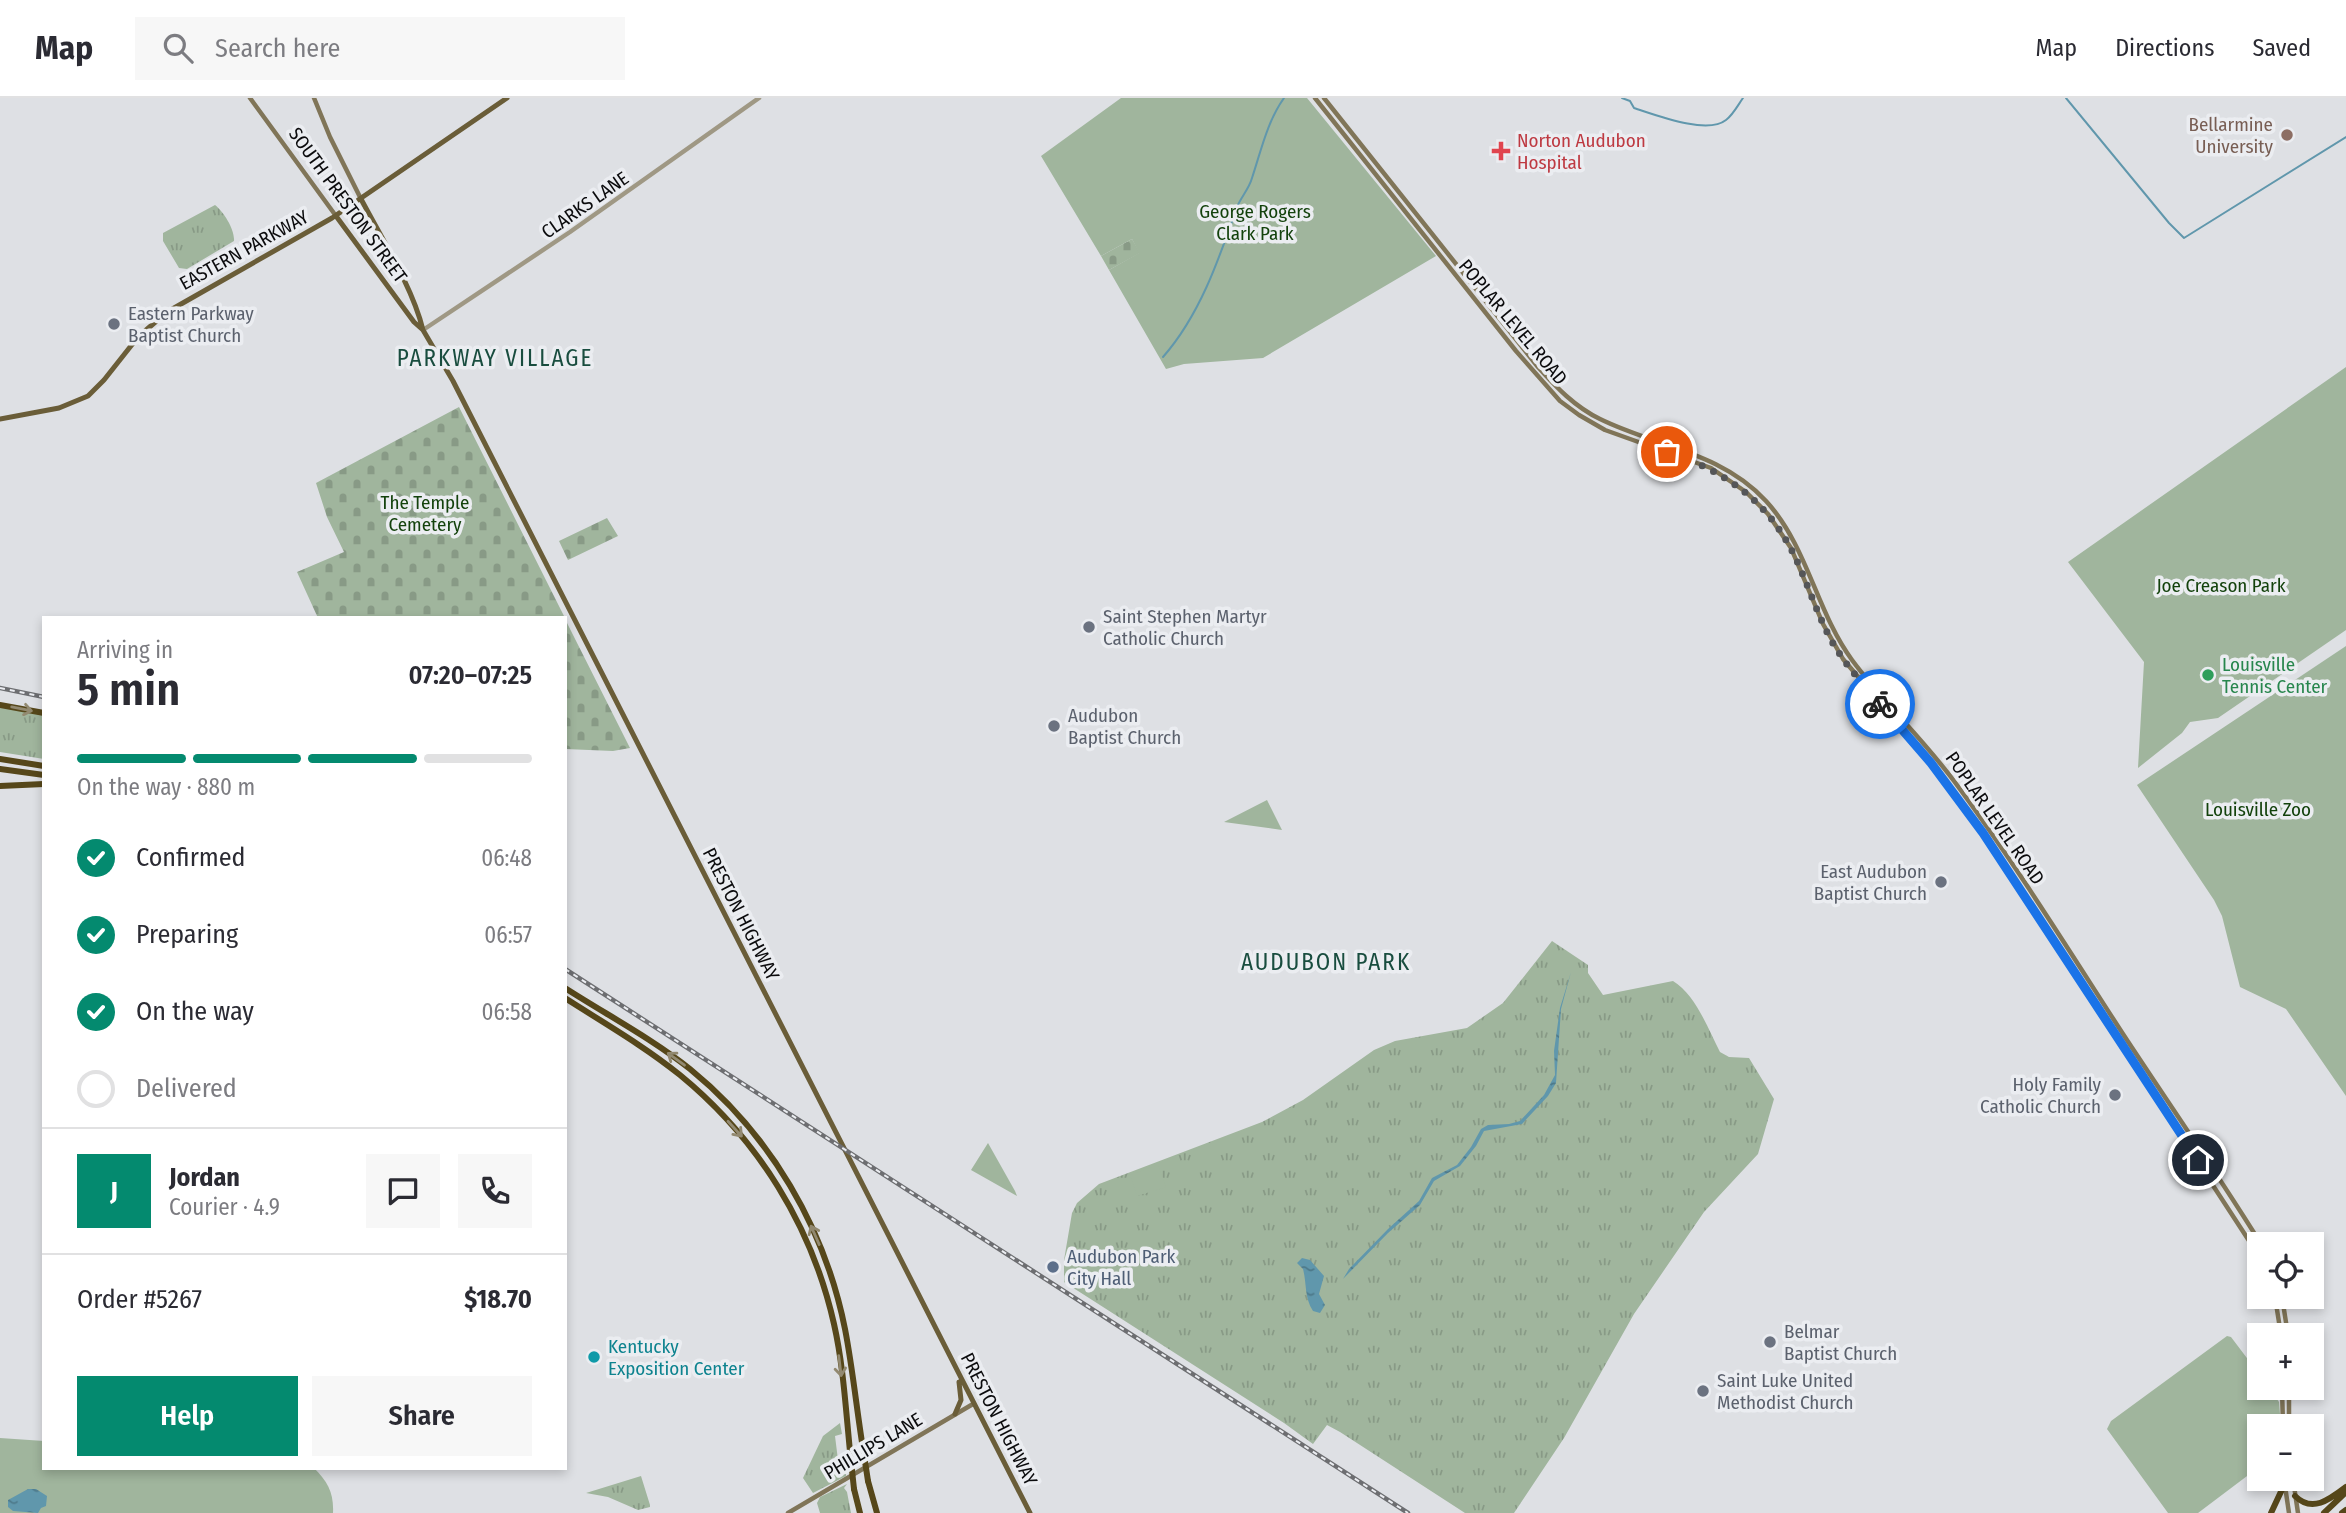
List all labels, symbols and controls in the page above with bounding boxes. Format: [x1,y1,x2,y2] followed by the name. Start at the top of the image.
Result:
[135,17,625,80] search box
[35,28,93,68] text: Map
[159,29,197,67] icon: search
[215,33,340,64] text: Search here
[2036,34,2077,62] text: Map
[2115,34,2214,62] text: Directions
[2252,34,2311,62] text: Saved
[2189,113,2274,158] place label: Bellarmine University
[284,123,412,287] street label: SOUTH PRESTON STREET
[2279,127,2295,143] marker: Bellarmine University
[1517,129,1646,174] place label: Norton Audubon Hospital
[1491,141,1511,161] marker: Norton Audubon Hospital
[537,167,633,243] street label: CLARKS LANE
[1199,200,1311,245] park label: George Rogers Clark Park
[175,205,313,295] street label: EASTERN PARKWAY
[1454,255,1572,389] street label: POPLAR LEVEL ROAD
[128,302,254,347] place label: Eastern Parkway Baptist Church
[106,316,122,332] marker: Eastern Parkway Baptist Church
[397,344,593,372] district label: PARKWAY VILLAGE
[1637,422,1697,482] pin
[1648,433,1686,471] icon: bag
[381,491,469,536] park label: The Temple Cemetery
[2156,574,2286,597] park label: Joe Creason Park
[1103,605,1267,650] place label: Saint Stephen Martyr Catholic Church
[1081,619,1097,635] marker: Saint Stephen Martyr Catholic Church
[77,636,173,664] text: Arriving in
[2222,653,2328,698] place label: Louisville Tennis Center
[408,660,532,691] text: 07:20–07:25
[77,662,180,717] text: 5 min
[2200,667,2216,683] marker: Louisville Tennis Center
[1845,669,1915,739] courier
[1861,685,1899,723] icon: bike
[10,703,33,716] one-way arrow
[1068,704,1181,749] place label: Audubon Baptist Church
[1046,718,1062,734] marker: Audubon Baptist Church
[1941,747,2049,889] street label: POPLAR LEVEL ROAD
[77,773,255,801] text: On the way · 880 m
[2205,798,2311,821] park label: Louisville Zoo
[77,839,115,877] icon: check
[136,842,246,873] text: Confirmed
[481,844,532,872] text: 06:48
[698,844,785,985] street label: PRESTON HIGHWAY
[1814,860,1927,905] place label: East Audubon Baptist Church
[1933,874,1949,890] marker: East Audubon Baptist Church
[77,916,115,954] icon: check
[136,919,238,950] text: Preparing
[484,921,532,949] text: 06:57
[1241,948,1411,976] district label: AUDUBON PARK
[77,993,115,1031] icon: check
[136,996,254,1027] text: On the way
[482,998,532,1026] text: 06:58
[667,1052,686,1066] one-way arrow
[136,1073,237,1104] text: Delivered
[1980,1073,2102,1118] place label: Holy Family Catholic Church
[2107,1087,2123,1103] marker: Holy Family Catholic Church
[727,1119,743,1137] one-way arrow
[2168,1130,2228,1190] pin
[2179,1141,2217,1179] icon: home
[366,1154,440,1228] button: chat
[458,1154,532,1228] button: phone
[169,1162,240,1193] text: Jordan
[110,1176,118,1207] text: J
[169,1193,280,1221] text: Courier · 4.9
[808,1225,821,1247] one-way arrow
[2247,1232,2324,1491] map controls
[2247,1232,2324,1309] button: locate
[1067,1245,1176,1290] place label: Audubon Park City Hall
[1045,1259,1061,1275] marker: Audubon Park City Hall
[77,1284,202,1315] text: Order #5267
[464,1284,532,1315] text: $18.70
[1784,1320,1897,1365] place label: Belmar Baptist Church
[2247,1323,2324,1400] button: +
[1762,1334,1778,1350] marker: Belmar Baptist Church
[608,1335,745,1380] place label: Kentucky Exposition Center
[586,1349,602,1365] marker: Kentucky Exposition Center
[956,1349,1043,1490] street label: PRESTON HIGHWAY
[834,1354,847,1376] one-way arrow
[1717,1369,1854,1414] place label: Saint Luke United Methodist Church
[77,1376,298,1456] button: Help
[312,1376,532,1456] button: Share
[1695,1383,1711,1399] marker: Saint Luke United Methodist Church
[820,1408,926,1484] street label: PHILLIPS LANE
[2247,1414,2324,1491] button: −

